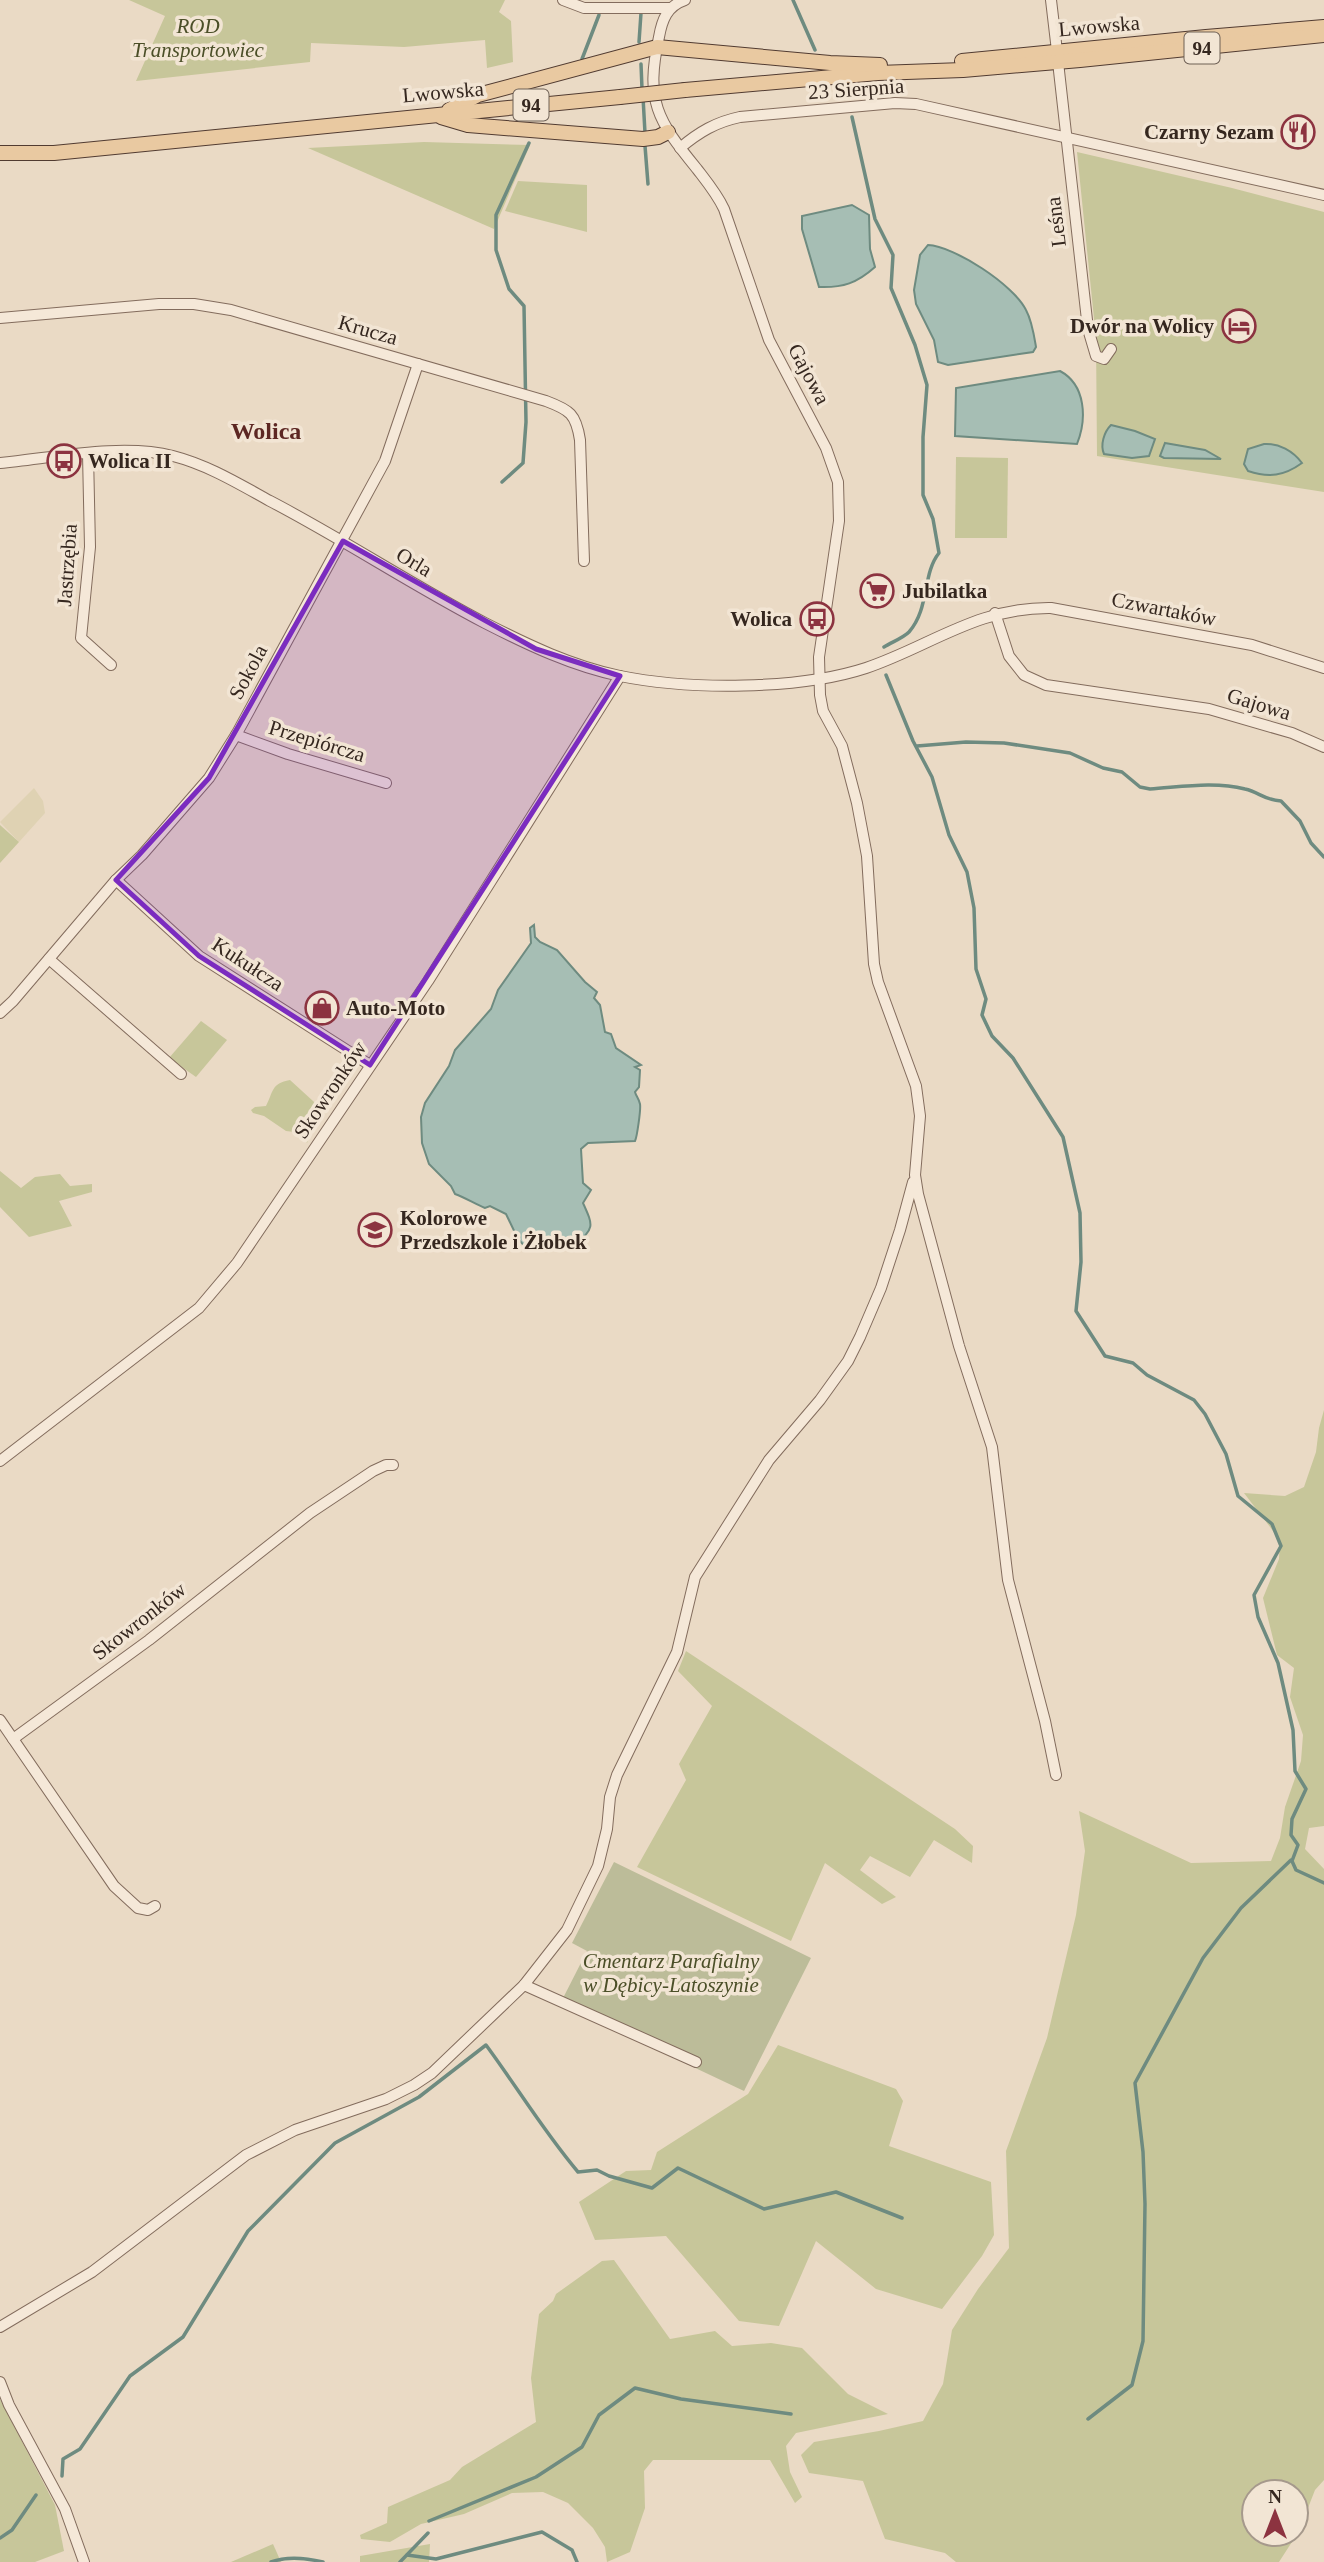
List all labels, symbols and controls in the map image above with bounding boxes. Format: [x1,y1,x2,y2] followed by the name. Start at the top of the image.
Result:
[1057,10,1141,42] street label: Lwowska
[132,14,265,62] park label: ROD Transportowiec
[1184,32,1220,64] road number: 94
[807,74,906,104] street label: 23 Sierpnia
[401,76,485,108] street label: Lwowska
[514,90,548,120] road number: 94
[1279,113,1317,151] restaurant icon: Czarny Sezam
[1144,120,1274,144] place label: Czarny Sezam
[1041,195,1071,248] street label: Leśna
[1220,307,1258,345] hotel icon: Dwór na Wolicy
[336,310,401,350] street label: Krucza
[1070,314,1214,338] place label: Dwór na Wolicy
[783,340,835,409] street label: Gajowa
[231,418,301,444] district label: Wolica
[45,442,83,480] bus stop icon: Wolica II
[88,449,171,473] place label: Wolica II
[52,522,82,607] street label: Jastrzębia
[392,542,437,582] street label: Orla
[858,572,896,610] supermarket icon: Jubilatka
[902,579,988,603] place label: Jubilatka
[1110,587,1219,631] street label: Czwartaków
[798,600,836,638] bus stop icon: Wolica
[730,607,792,631] place label: Wolica
[224,640,273,703] street label: Sokola
[1224,683,1294,725] street label: Gajowa
[266,715,369,767] street label: Przepiórcza
[208,932,289,996] street label: Kukułcza
[303,989,341,1027] shop icon: Auto-Moto
[346,996,445,1020] place label: Auto-Moto
[289,1036,372,1143] street label: Skowronków
[400,1206,587,1254] place label: Kolorowe Przedszkole i Żłobek
[356,1211,394,1249] school or university icon: Kolorowe Przedszkole i Żłobek
[87,1577,191,1665] street label: Skowronków
[583,1949,760,1997] park label: Cmentarz Parafialny w Dębicy-Latoszynie
[1240,2478,1310,2548] north arrow
[1268,2486,1282,2507] text: N

